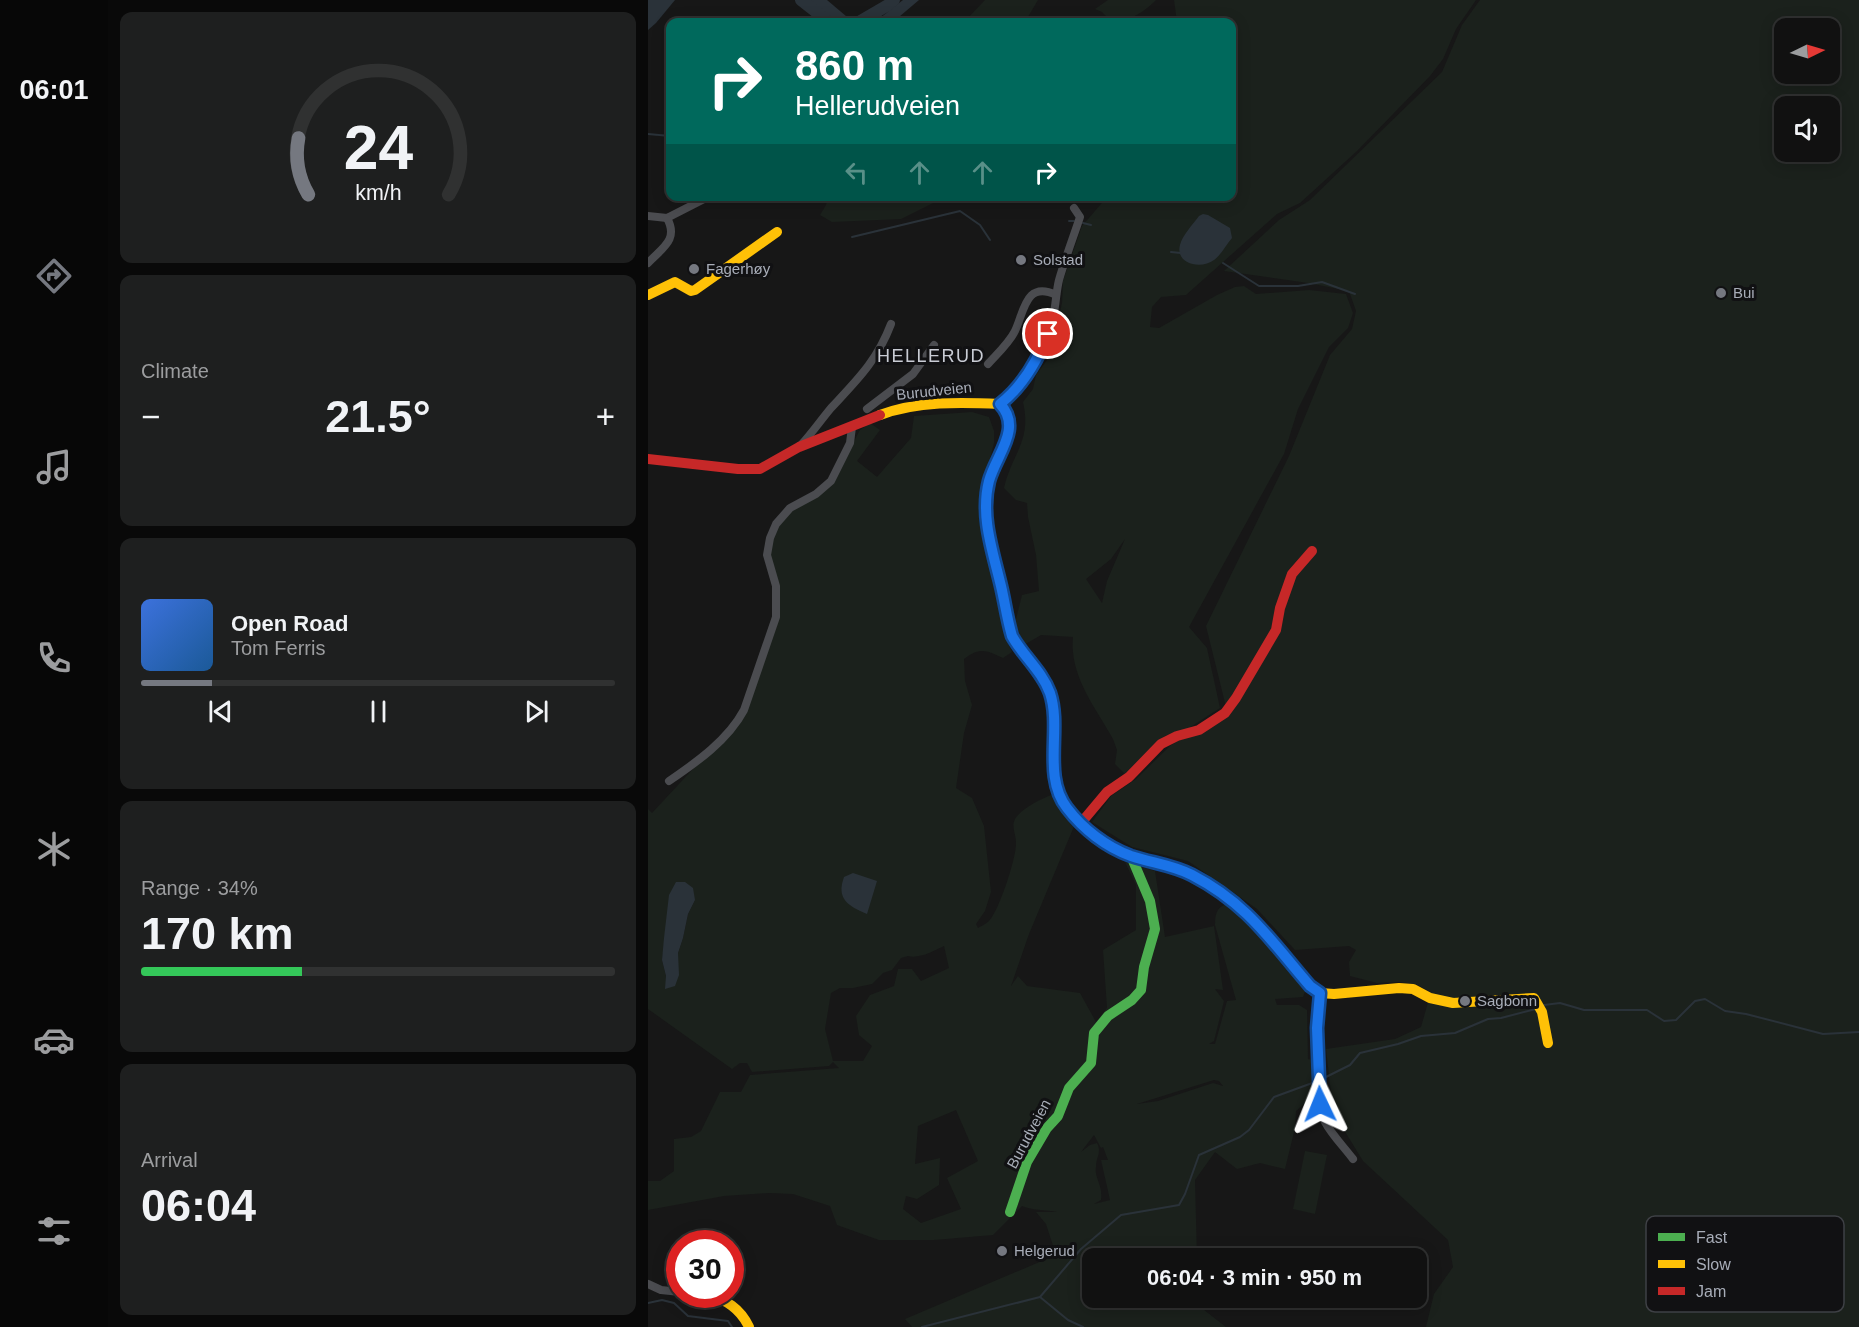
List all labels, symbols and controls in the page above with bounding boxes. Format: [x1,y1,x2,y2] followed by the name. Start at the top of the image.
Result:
[1774,18,1840,84] north arrow
[1774,18,1840,162] map controls
[696,42,774,120] icon: right
[795,42,914,89] text: 860 m
[19,75,89,105] text: 06:01
[795,91,960,121] text: Hellerudveien
[1774,96,1840,162] button: sound
[343,113,413,182] text: 24
[840,156,873,189] icon: left
[903,156,936,189] icon: ahead
[966,156,999,189] icon: ahead
[1029,156,1062,189] icon: right
[355,181,401,205] text: km/h
[1033,251,1083,268] place label: Solstad
[1014,253,1028,267] marker: Solstad
[33,255,75,297] icon: directions
[706,260,771,277] place label: Fagerhøy
[687,262,701,276] marker: Fagerhøy
[1733,284,1755,301] place label: Bui
[1714,286,1728,300] marker: Bui
[1022,308,1073,359] pin
[1031,317,1064,350] icon: arrive
[877,346,985,366] district label: HELLERUD
[141,360,209,382] text: Climate
[895,378,973,403] street label: Burudveien
[325,391,431,442] text: 21.5°
[141,398,160,435] text: −
[596,398,615,435] text: +
[33,446,75,488] icon: music
[231,611,348,636] text: Open Road
[33,637,75,679] icon: phone
[231,637,325,659] text: Tom Ferris
[204,695,237,728] icon: previous
[362,695,395,728] icon: pause
[520,695,553,728] icon: next
[33,828,75,870] icon: climate
[141,877,258,899] text: Range · 34%
[141,908,294,959] text: 170 km
[1477,992,1537,1009] place label: Sagbonn
[1458,994,1472,1008] marker: Sagbonn
[33,1019,75,1061] icon: car
[1288,1072,1352,1136] position arrow
[1003,1096,1054,1171] street label: Burudveien
[141,1149,198,1171] text: Arrival
[141,1180,256,1231] text: 06:04
[33,1210,75,1252] icon: filters
[1646,1216,1844,1312] legend
[1696,1229,1728,1246] text: Fast
[666,1230,744,1308] speed limit sign: 30
[1014,1242,1075,1259] place label: Helgerud
[995,1244,1009,1258] marker: Helgerud
[1696,1256,1731,1273] text: Slow
[1147,1265,1362,1290] text: 06:04 · 3 min · 950 m
[1696,1283,1726,1300] text: Jam

